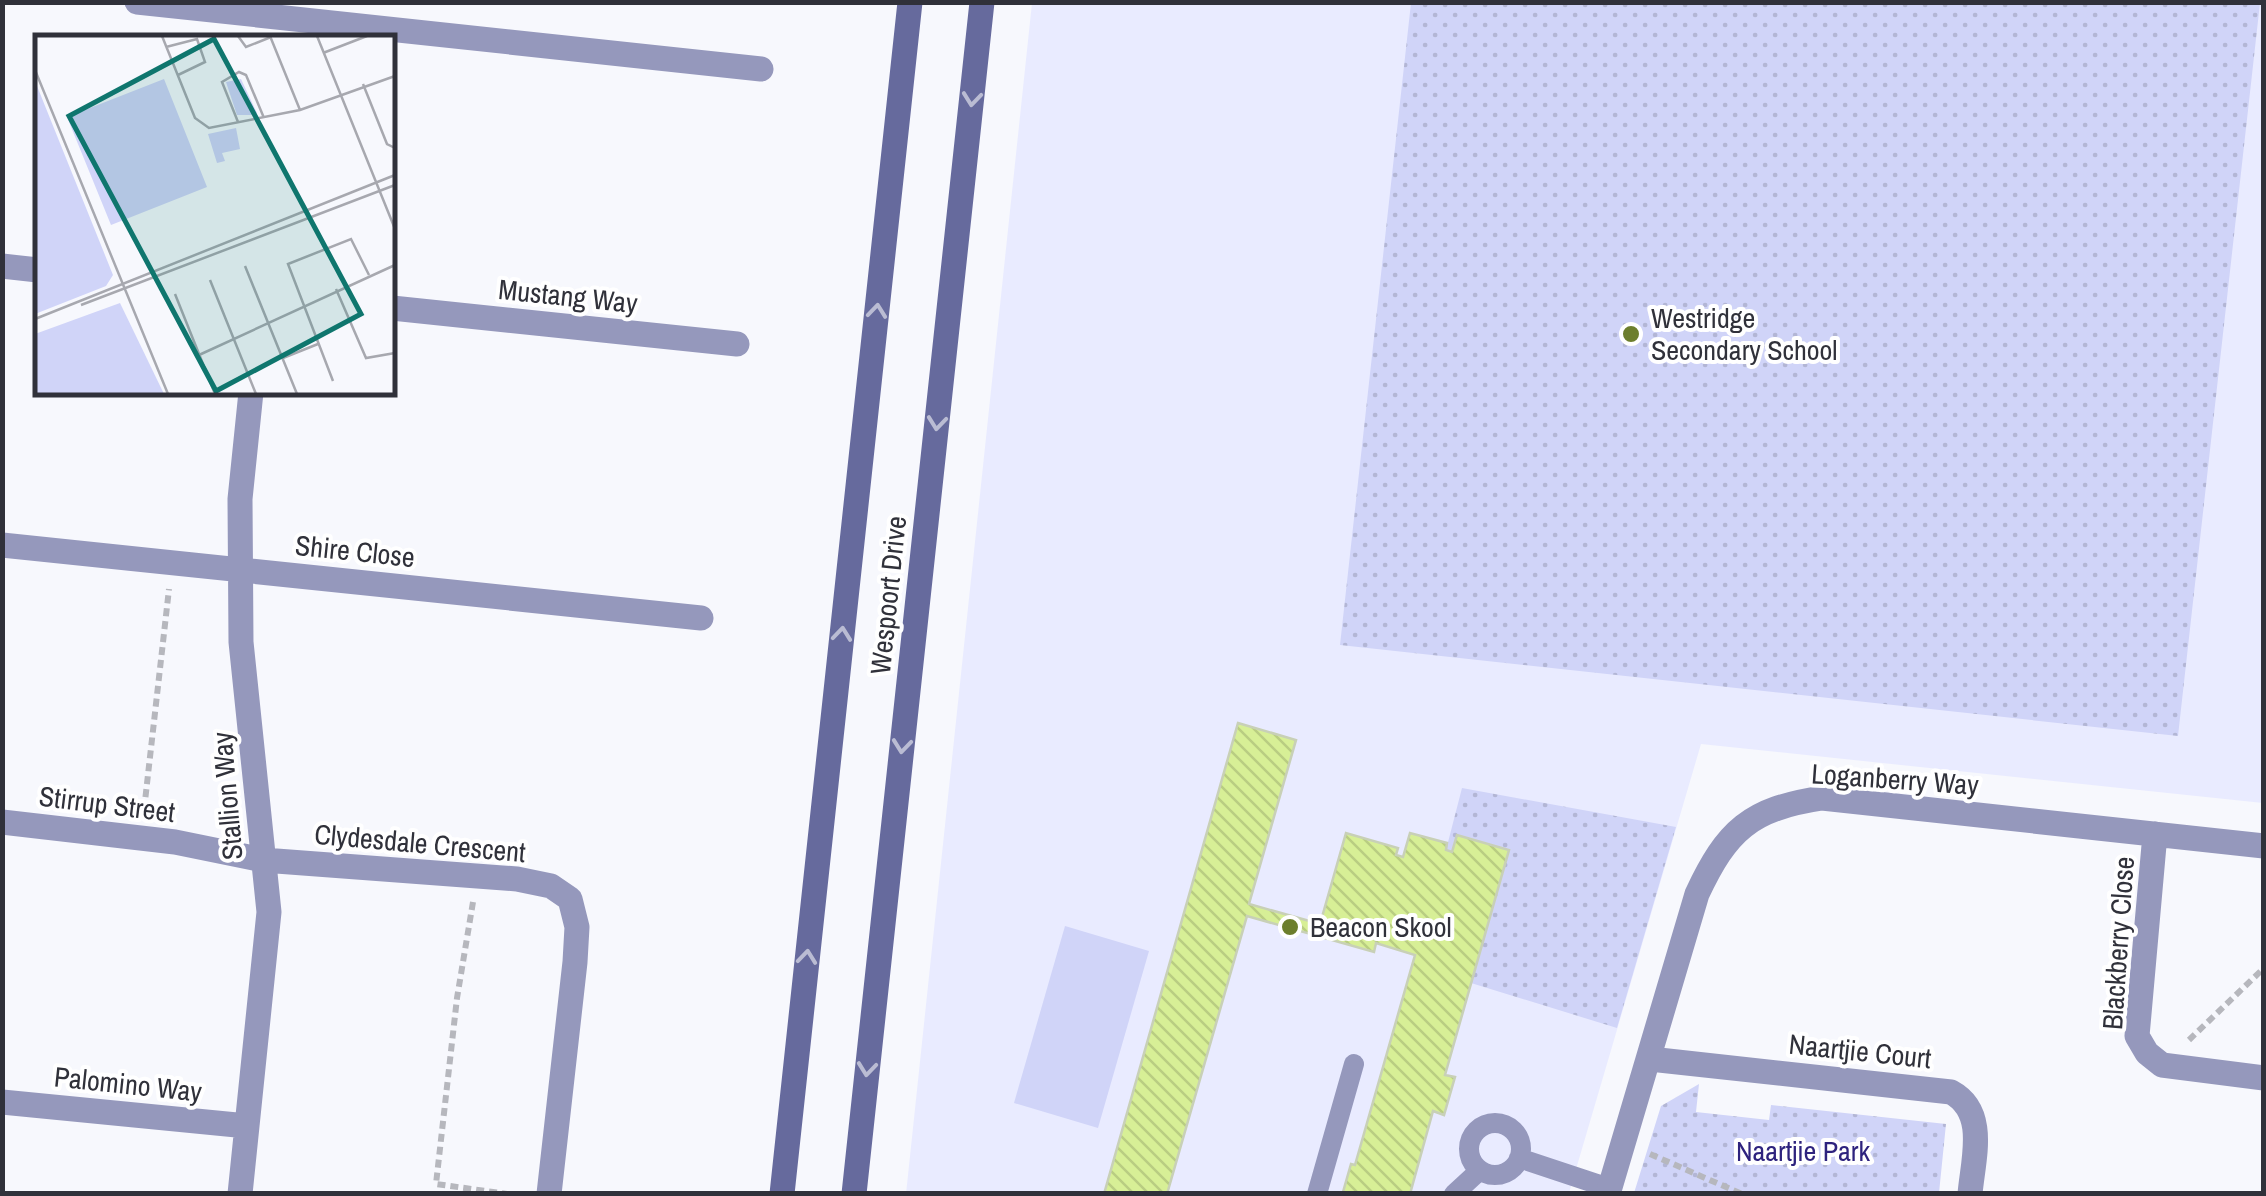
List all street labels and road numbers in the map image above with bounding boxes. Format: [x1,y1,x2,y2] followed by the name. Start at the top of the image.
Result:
[497,270,640,322] street label: Mustang Way
[861,514,915,676] street label: Wespoort Drive
[293,526,417,576] street label: Shire Close
[202,730,252,861] street label: Stallion Way
[1810,754,1980,804] street label: Loganberry Way
[37,777,177,831] street label: Stirrup Street
[313,815,527,871] street label: Clydesdale Crescent
[2093,855,2143,1031] street label: Blackberry Close
[1787,1025,1933,1077] street label: Naartjie Court
[52,1057,204,1111] street label: Palomino Way

